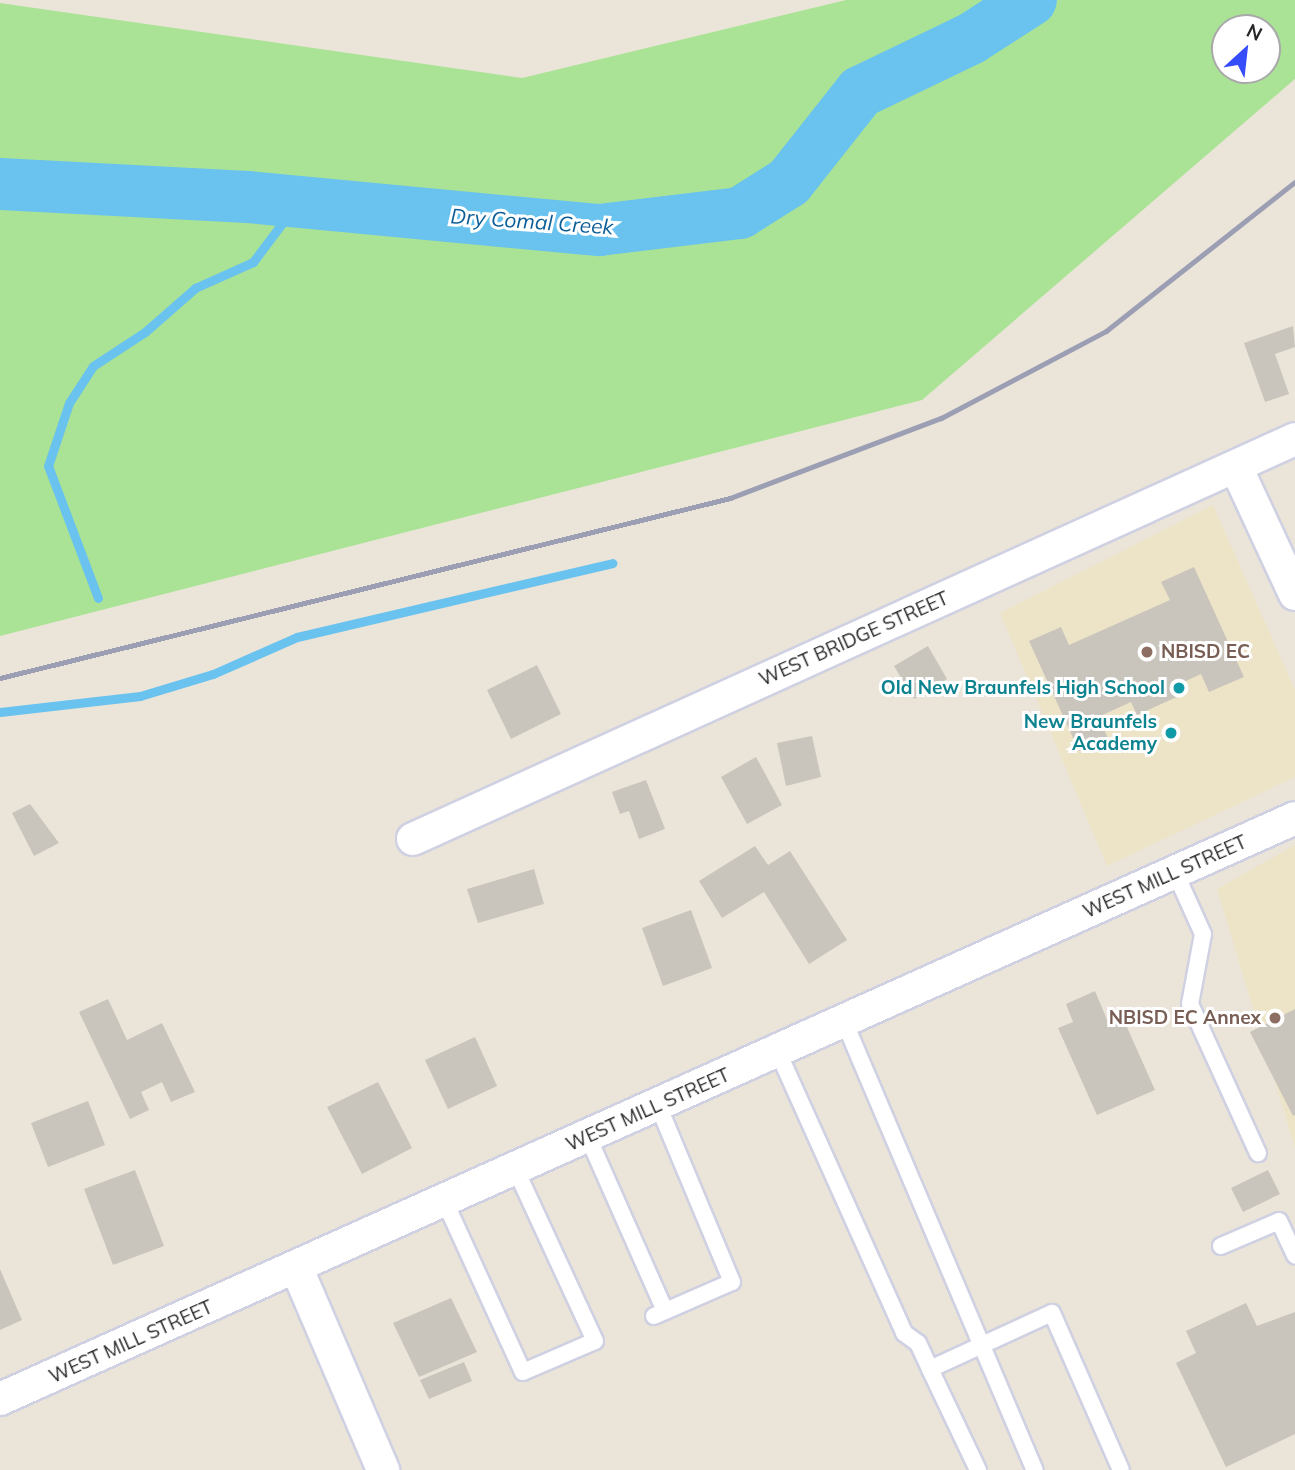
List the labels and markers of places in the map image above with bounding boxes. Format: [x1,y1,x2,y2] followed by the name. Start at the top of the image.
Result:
[1161,641,1250,663] place label: NBISD EC
[1139,644,1155,660] marker: NBISD EC
[881,677,1165,699] place label: Old New Braunfels High School
[1171,680,1187,696] marker: Old New Braunfels High School
[1024,711,1157,755] place label: New Braunfels Academy
[1163,725,1179,741] marker: New Braunfels Academy
[1109,1007,1261,1029] place label: NBISD EC Annex
[1267,1010,1283,1026] marker: NBISD EC Annex

